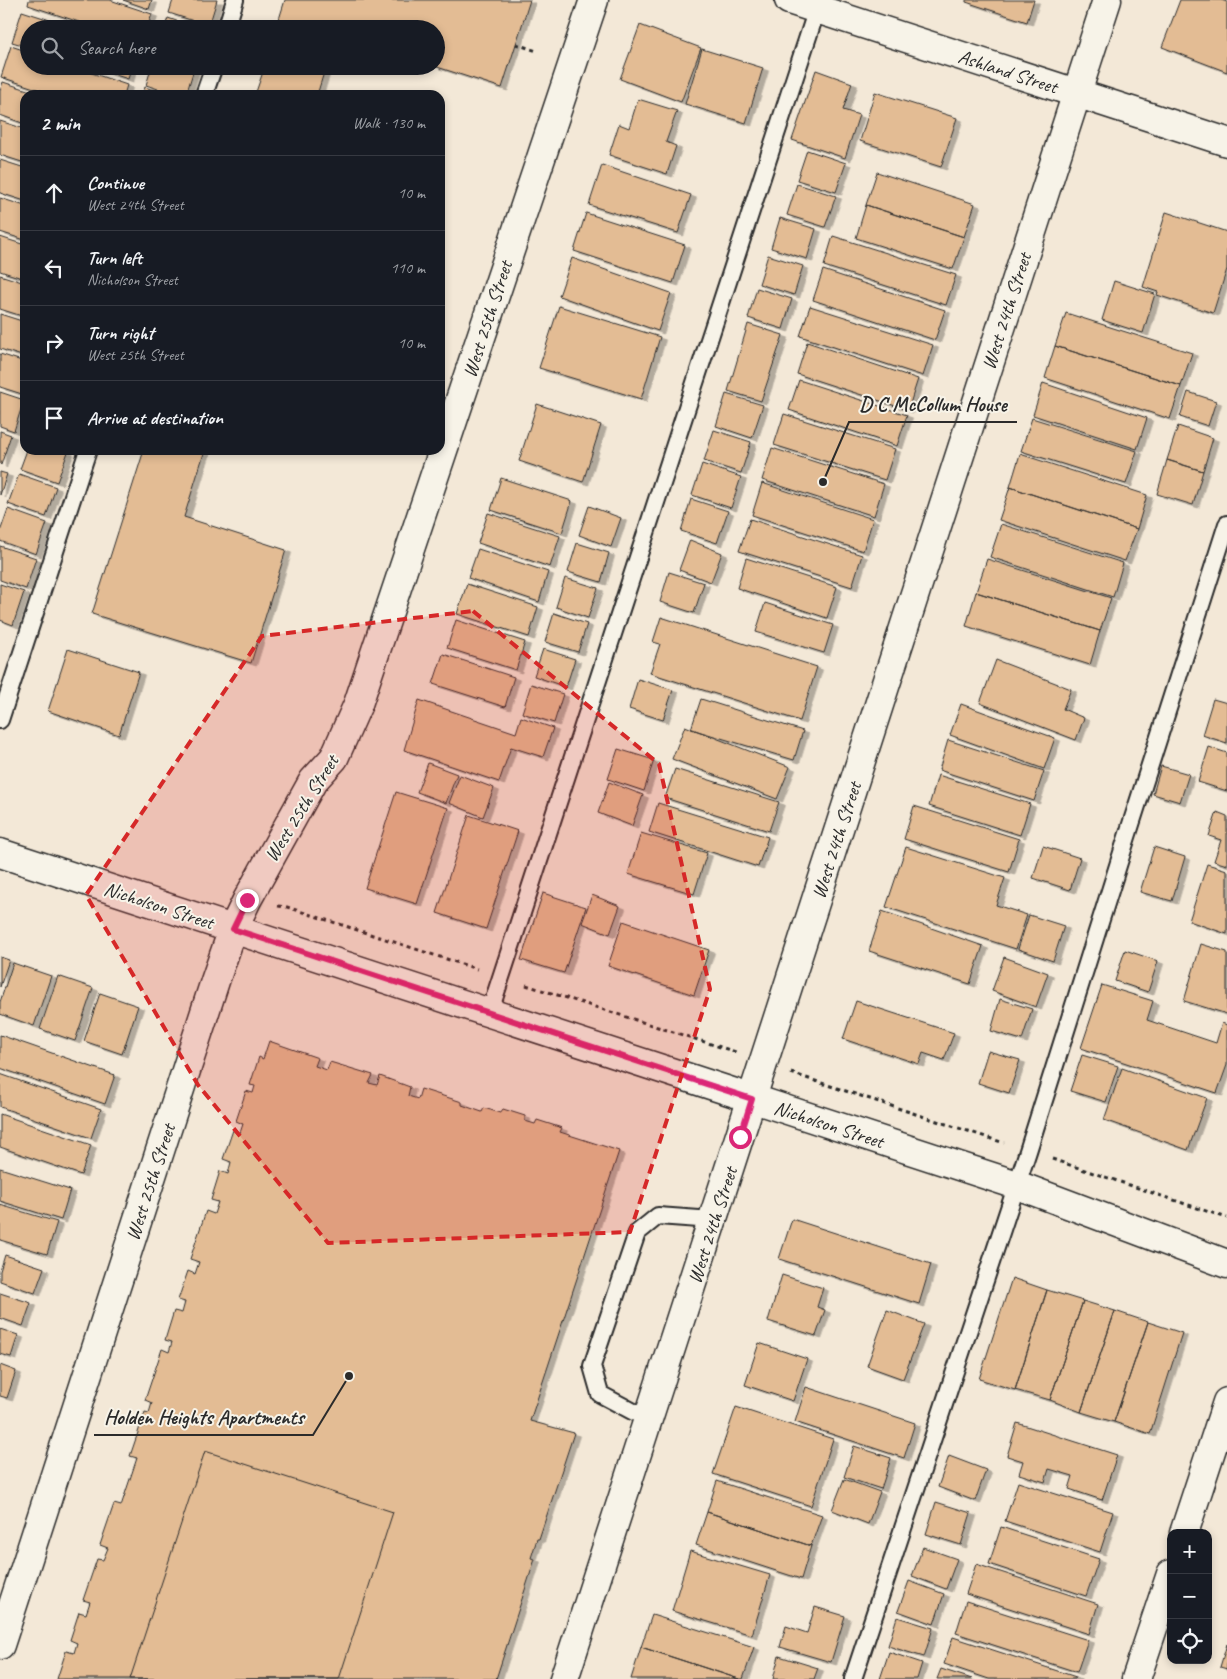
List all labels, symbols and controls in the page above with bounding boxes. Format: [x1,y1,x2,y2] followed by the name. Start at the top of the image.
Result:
[20,20,445,75] search box
[38,34,66,62] icon: search
[78,36,155,60] text: Search here
[955,44,1063,100] street label: Ashland Street
[40,110,80,136] text: 2 min
[353,113,425,133] text: Walk · 130 m
[87,171,144,195] text: Continue
[40,179,68,207] icon: ahead
[398,183,425,203] text: 10 m
[87,195,184,215] text: West 24th Street
[87,246,142,270] text: Turn left
[976,247,1038,373] street label: West 24th Street
[40,254,68,282] icon: left
[457,255,519,381] street label: West 25th Street
[391,258,425,278] text: 110 m
[87,270,178,290] text: Nicholson Street
[87,321,154,345] text: Turn right
[40,329,68,357] icon: right
[398,333,425,353] text: 10 m
[87,345,184,365] text: West 25th Street
[849,386,1017,422] callout: D C McCollum House
[859,391,1009,417] text: D C McCollum House
[40,404,68,432] icon: arrive
[87,406,223,430] text: Arrive at destination
[259,748,345,866] street label: West 25th Street
[806,776,868,902] street label: West 24th Street
[101,876,219,936] street label: Nicholson Street
[236,889,259,912] route end
[771,1095,889,1155] street label: Nicholson Street
[120,1118,182,1244] street label: West 25th Street
[729,1126,752,1149] route start
[682,1161,744,1287] street label: West 24th Street
[94,1399,313,1435] callout: Holden Heights Apartments
[104,1404,307,1430] text: Holden Heights Apartments
[1167,1529,1212,1664] map controls
[1167,1529,1212,1574] button: +
[1167,1574,1212,1619] button: −
[1167,1619,1212,1664] button: locate

